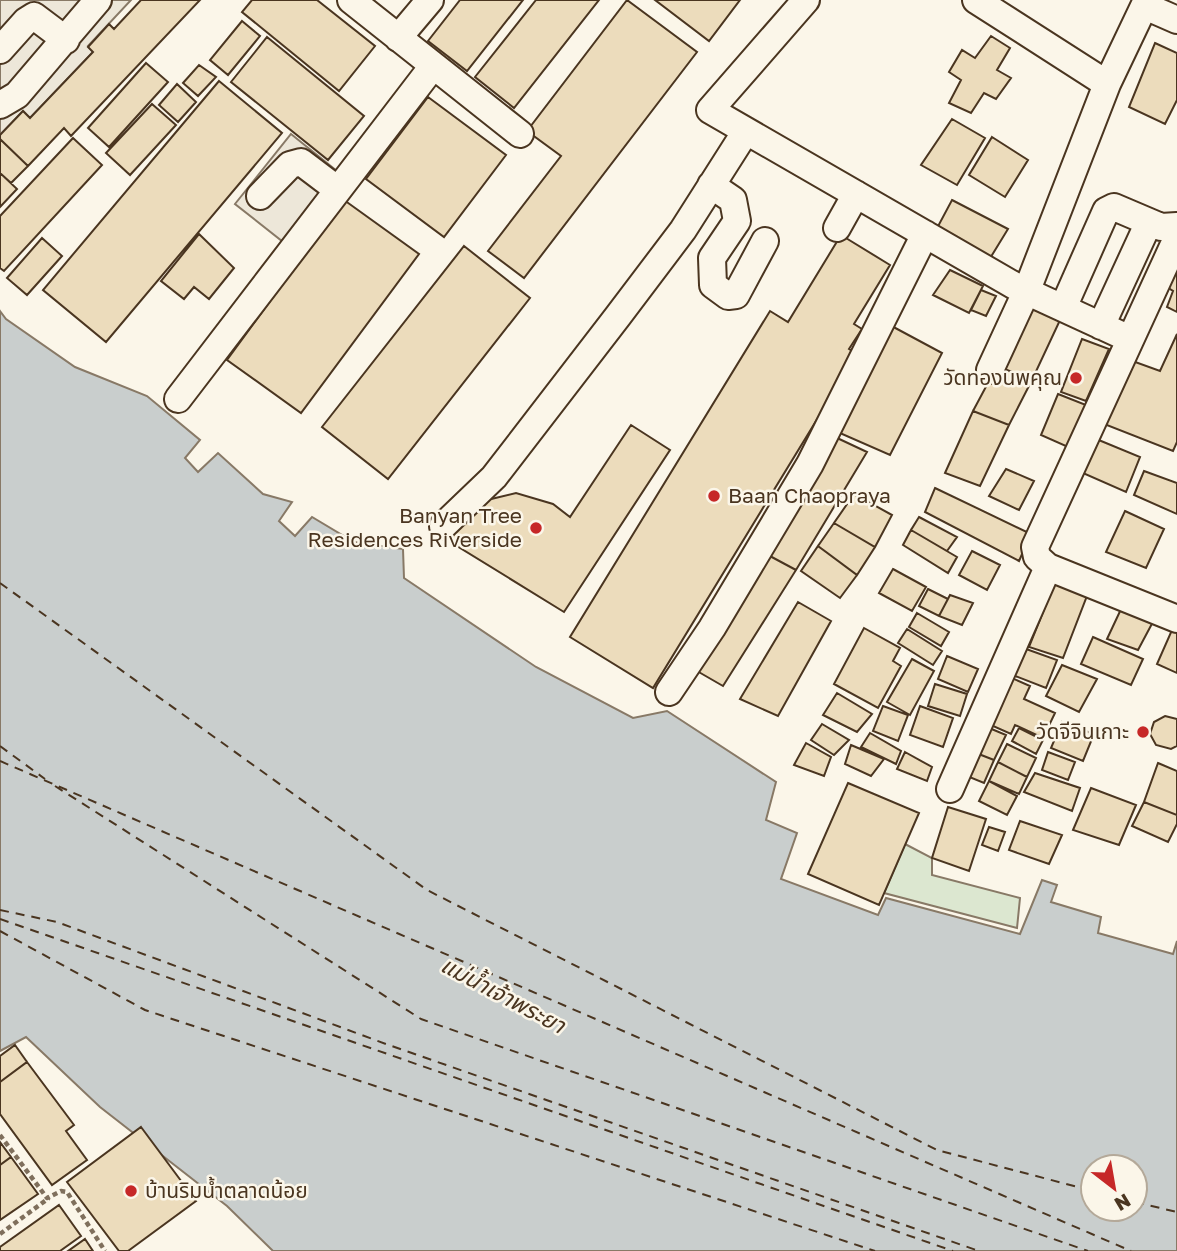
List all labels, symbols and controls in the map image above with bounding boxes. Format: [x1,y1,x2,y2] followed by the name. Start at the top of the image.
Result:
[943,364,1062,391] place label: วัดทองนพคุณ
[1068,370,1084,386] marker: วัดทองนพคุณ
[728,482,891,508] place label: Baan Chaopraya
[706,488,722,504] marker: Baan Chaopraya
[308,502,522,552] place label: Banyan Tree Residences Riverside
[528,520,544,536] marker: Banyan Tree Residences Riverside
[1036,718,1129,744] place label: วัดจีจินเกาะ
[1135,724,1151,740] marker: วัดจีจินเกาะ
[437,949,572,1039] water label: แม่น้ำเจ้าพระยา
[1079,1153,1149,1223] north arrow
[145,1176,308,1203] place label: บ้านริมน้ำตลาดน้อย
[123,1183,139,1199] marker: บ้านริมน้ำตลาดน้อย
[1111,1189,1135,1217] text: N

